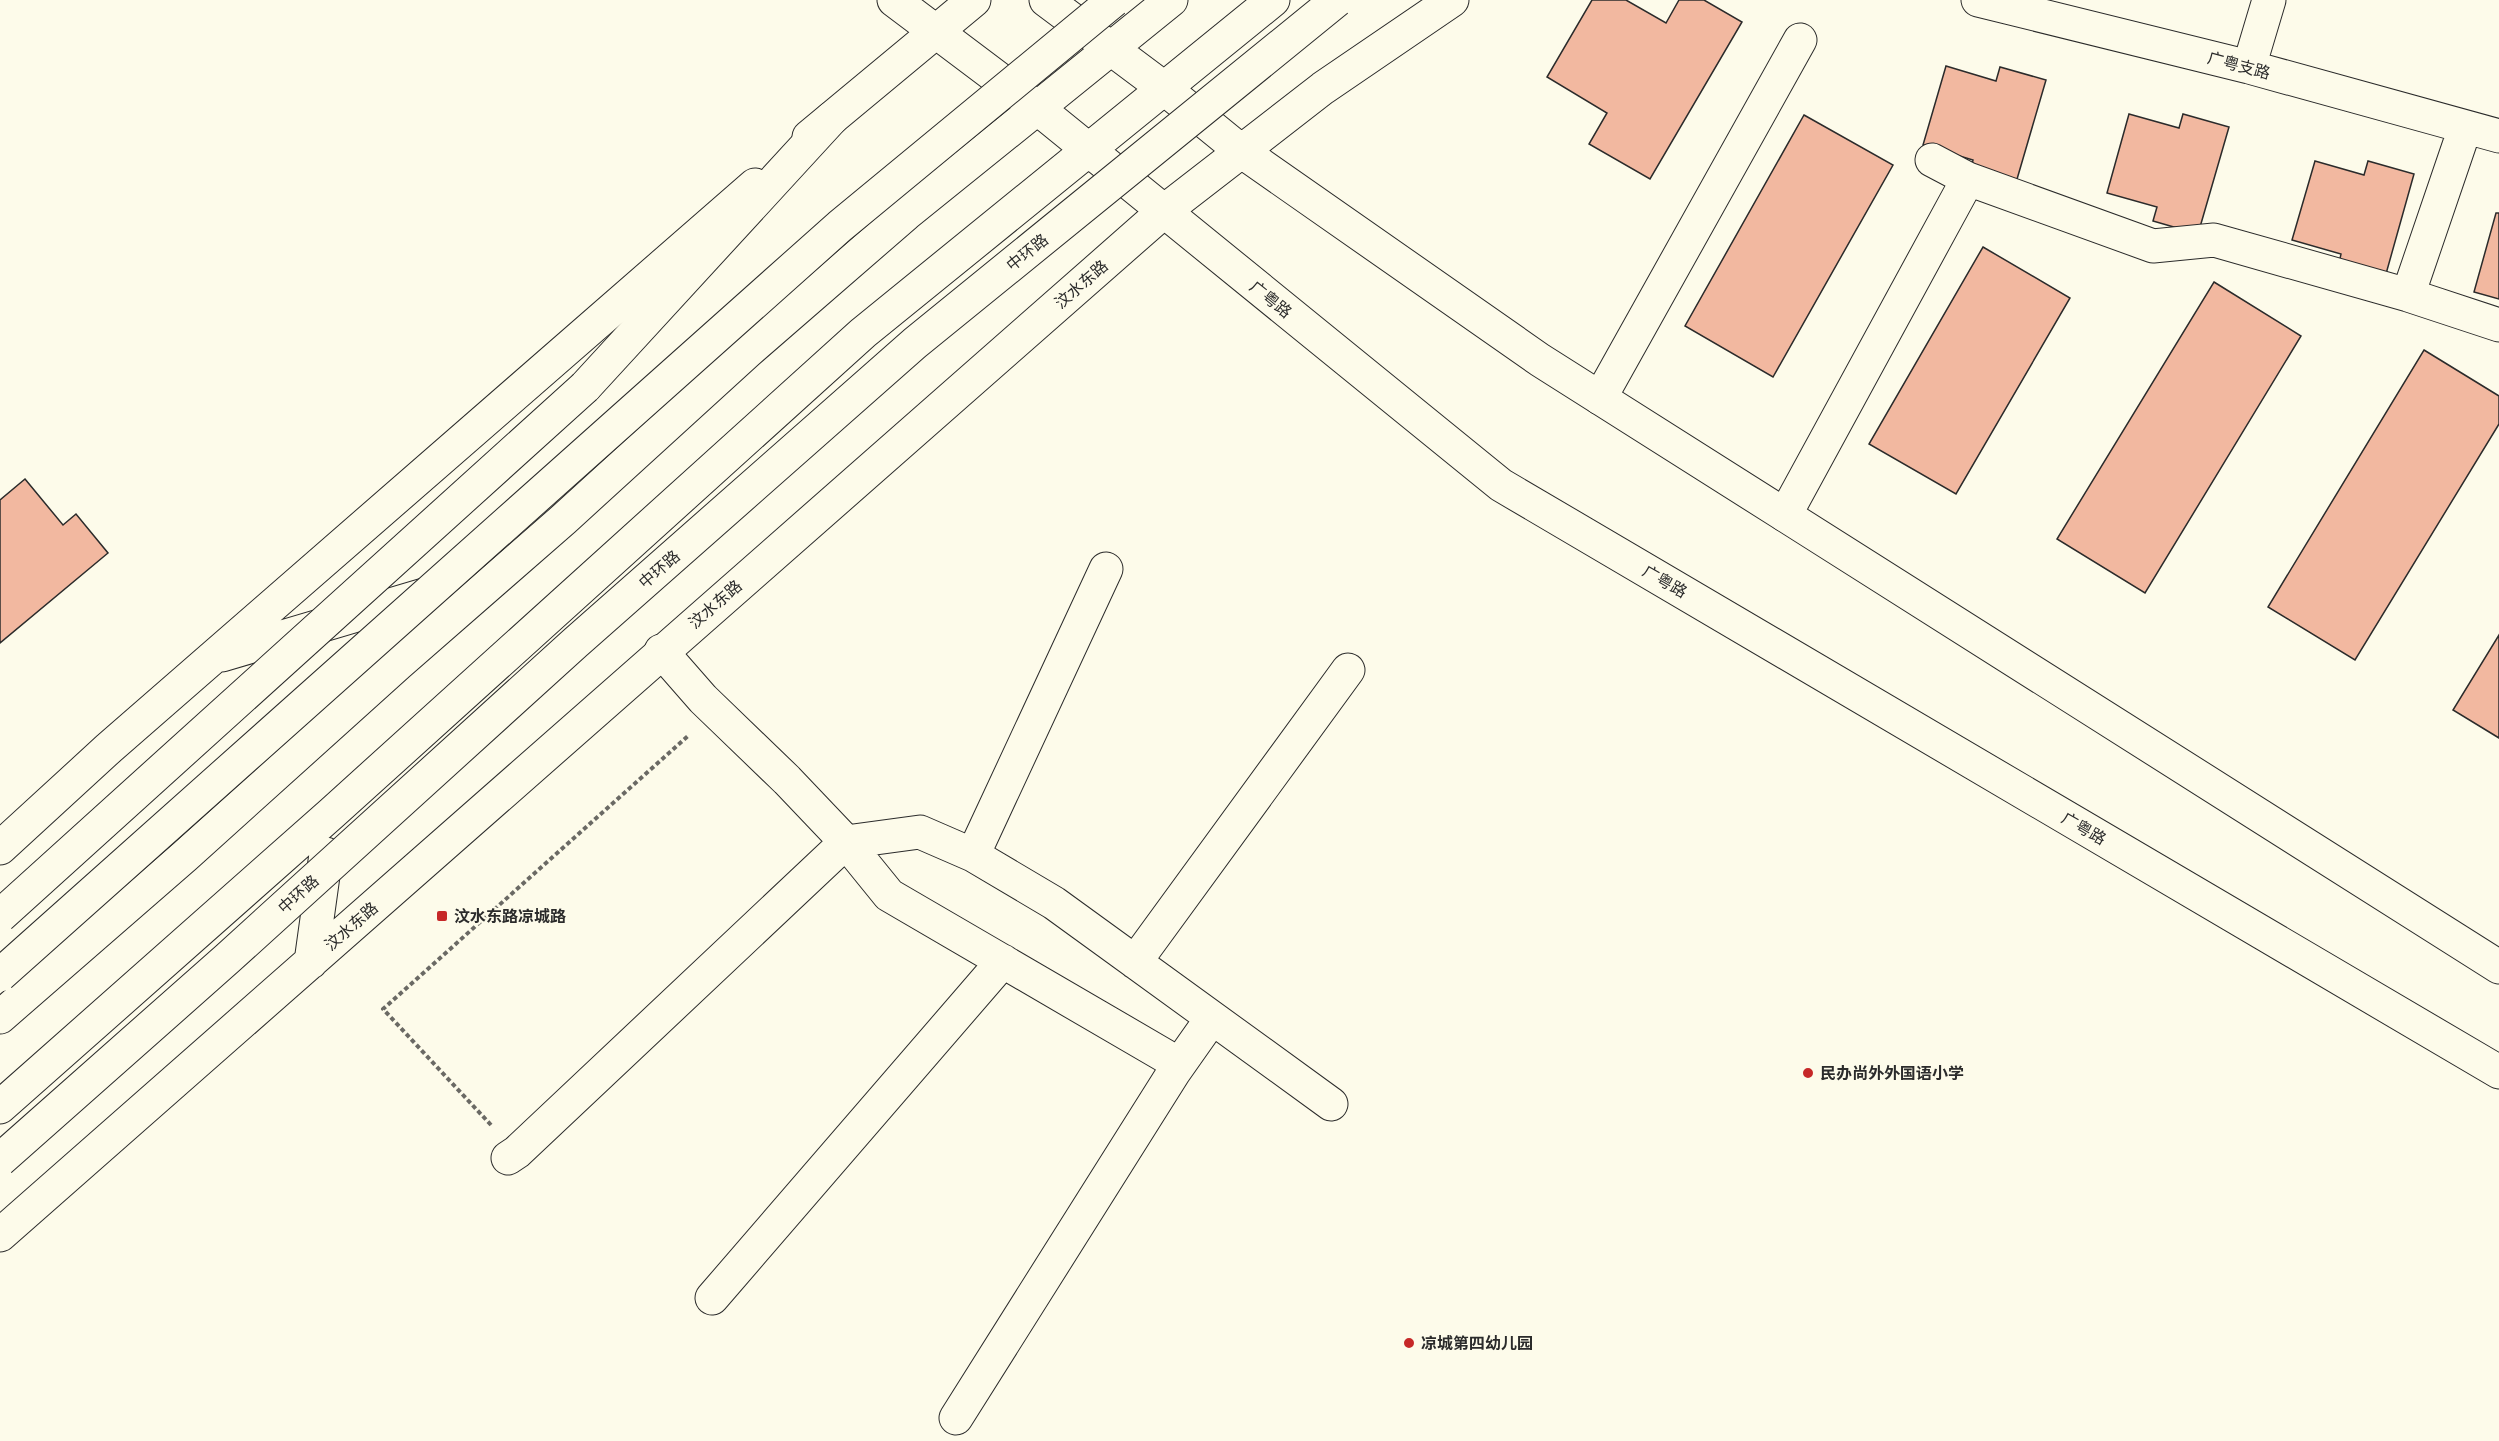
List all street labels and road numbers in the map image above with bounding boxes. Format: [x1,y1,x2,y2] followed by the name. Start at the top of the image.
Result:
[2205,48,2272,83] street label: 广粤支路
[1003,230,1052,275] street label: 中环路
[1051,256,1112,313] street label: 汶水东路
[1246,277,1295,322] street label: 广粤路
[635,546,684,592] street label: 中环路
[1639,561,1690,602] street label: 广粤路
[685,576,746,633] street label: 汶水东路
[2058,808,2109,849] street label: 广粤路
[274,871,323,917] street label: 中环路
[321,898,382,955] street label: 汶水东路

